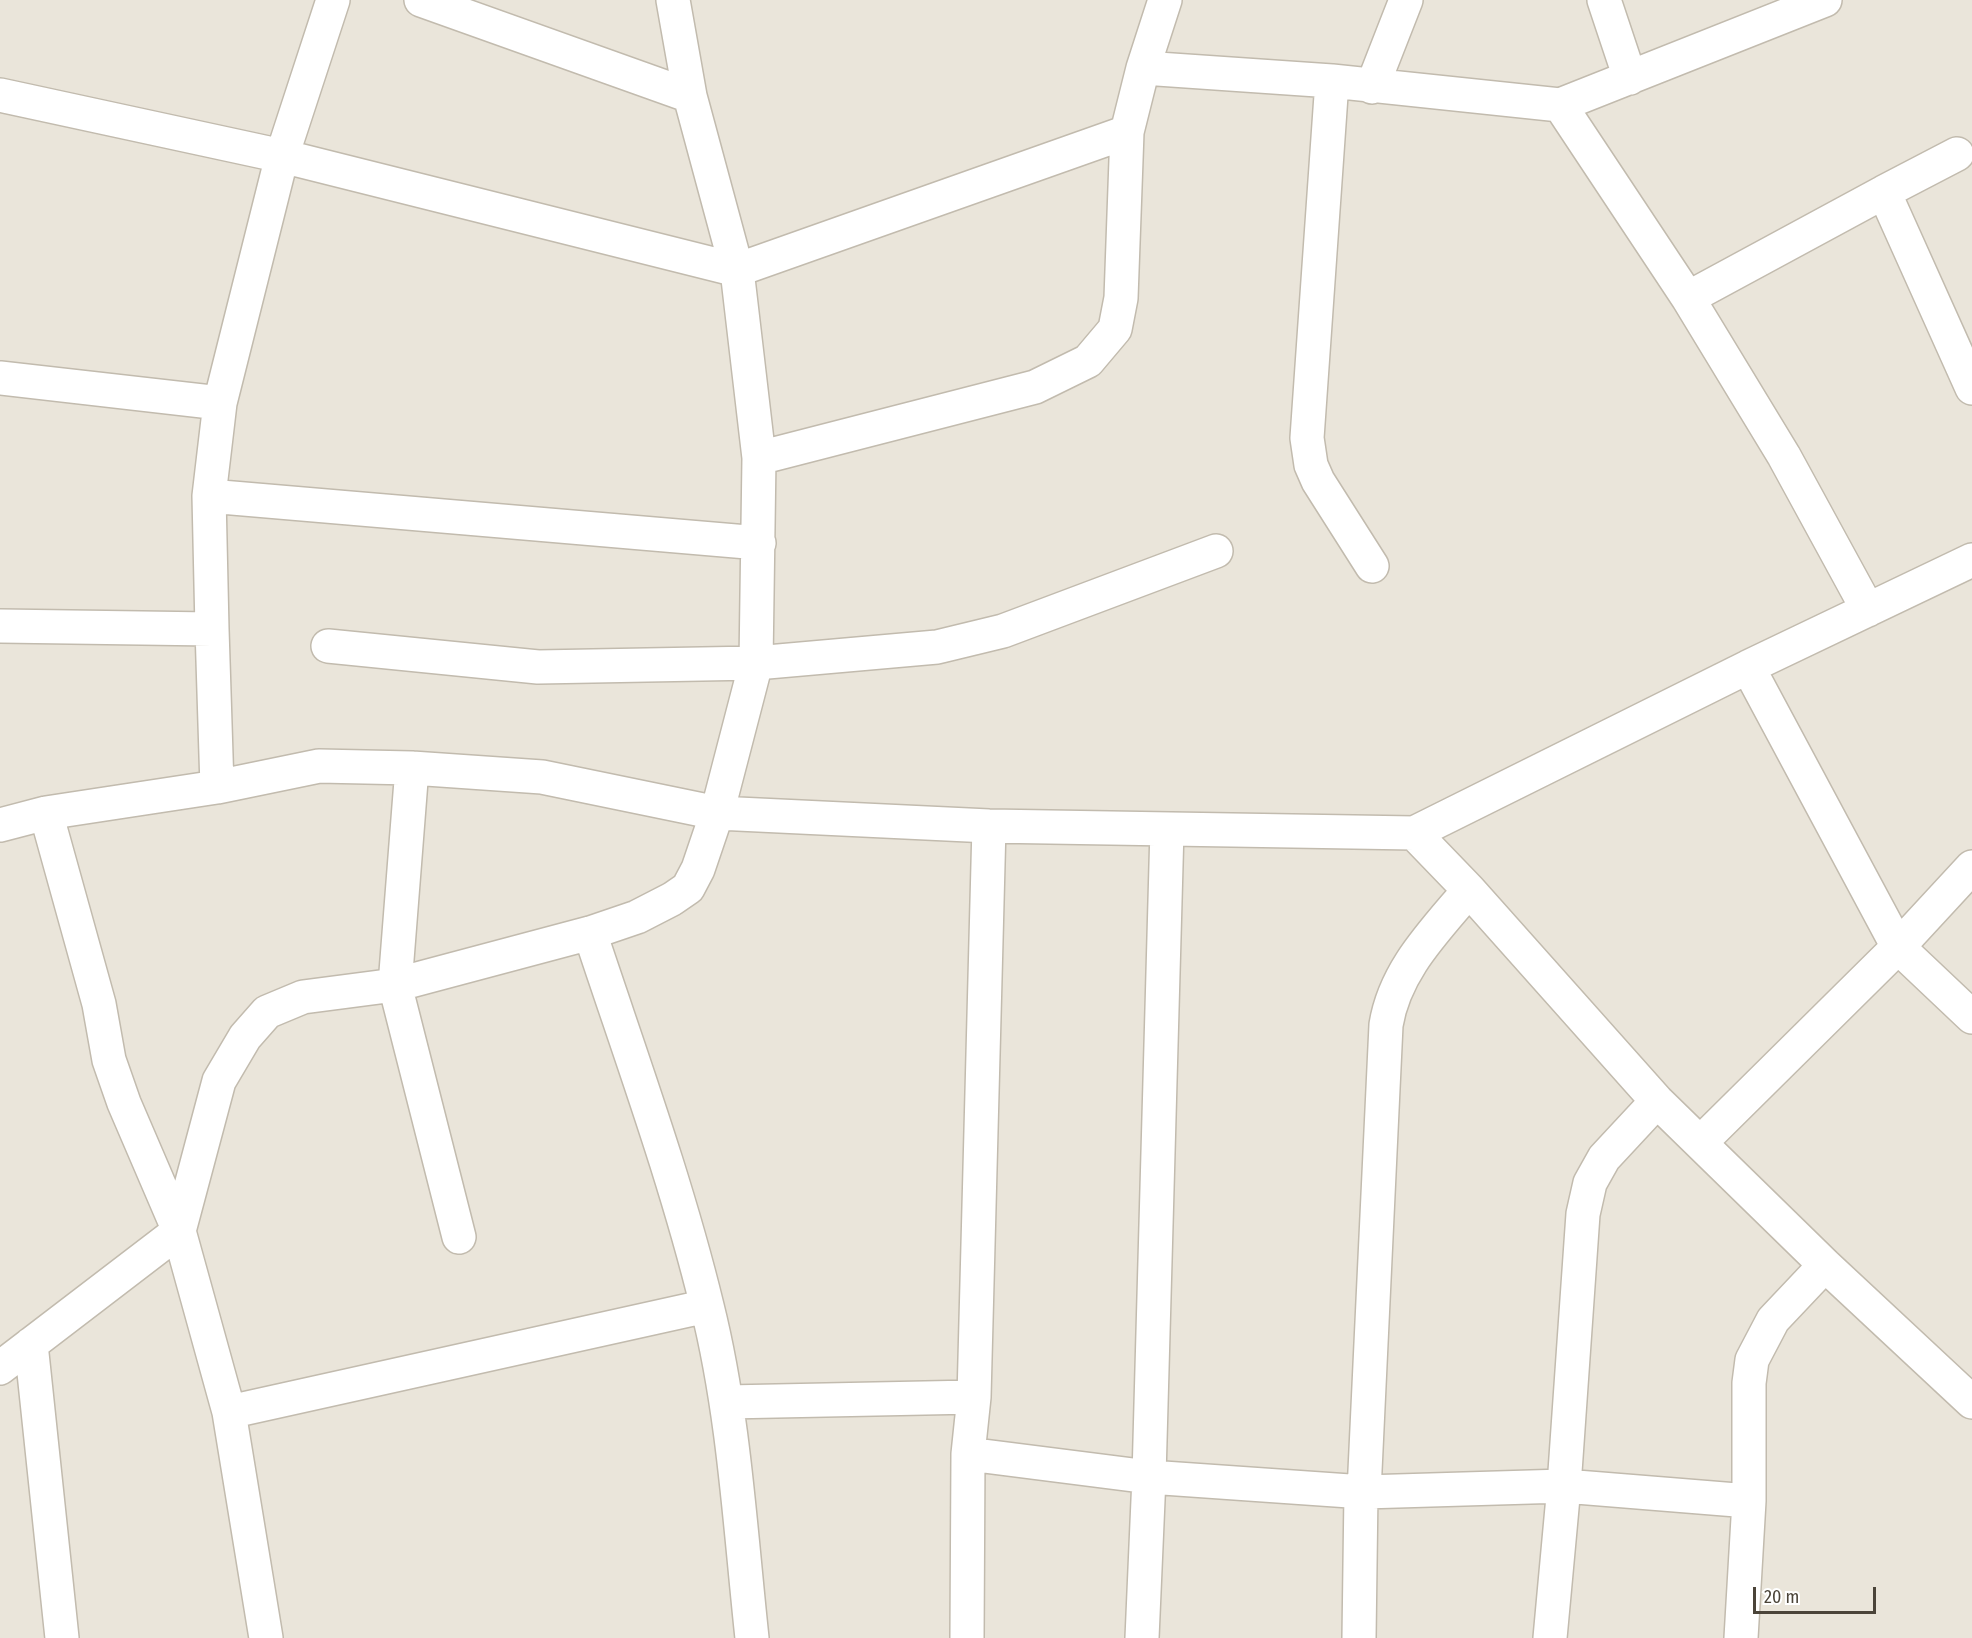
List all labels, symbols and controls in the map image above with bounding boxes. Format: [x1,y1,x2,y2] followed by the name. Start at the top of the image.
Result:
[1756,1575,1879,1613] scale bar
[1764,1586,1799,1608] text: 20 m

